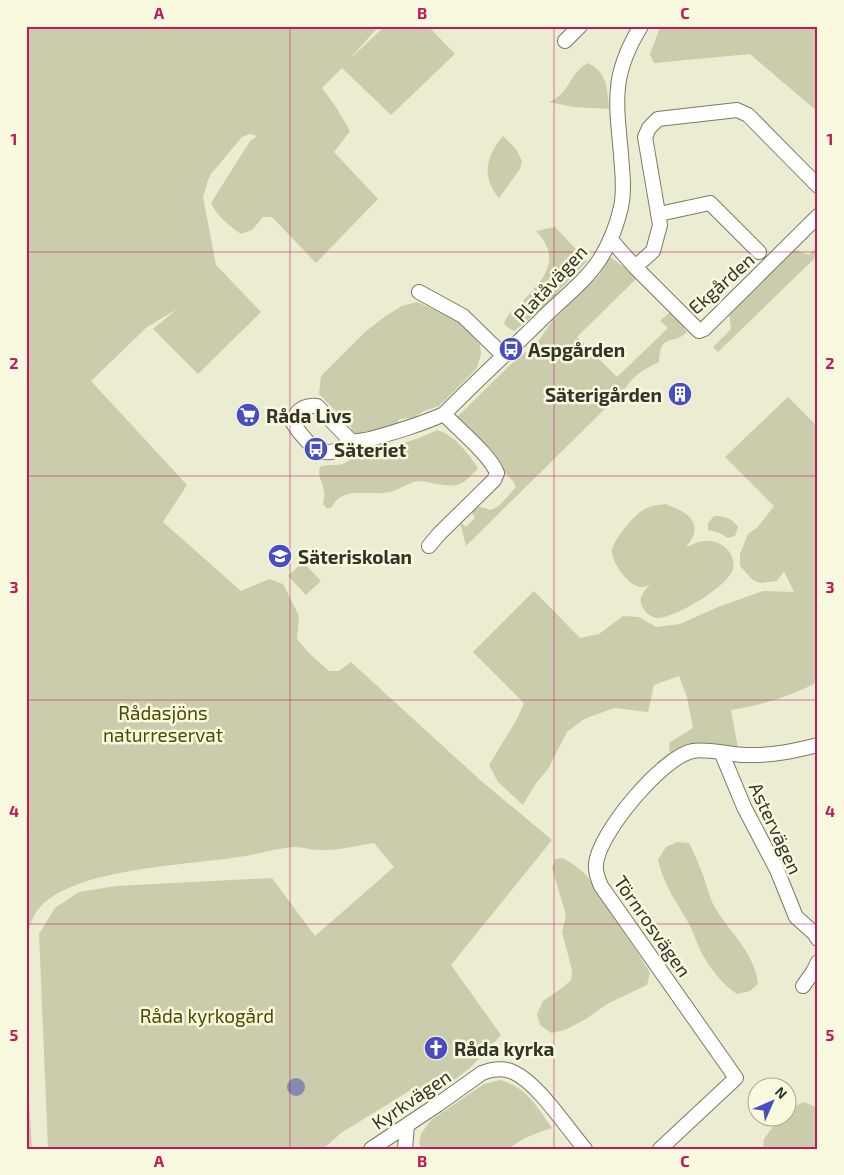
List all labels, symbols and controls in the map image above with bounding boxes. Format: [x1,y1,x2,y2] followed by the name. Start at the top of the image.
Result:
[154,3,165,22] text: A
[417,3,427,22] text: B
[680,3,690,22] text: C
[11,129,17,148] text: 1
[827,129,833,148] text: 1
[508,240,592,326] street label: Platåvägen
[683,247,759,319] street label: Ekgården
[498,336,524,362] bus stop icon: Aspgården
[528,338,625,361] place label: Aspgården
[9,353,19,372] text: 2
[825,353,835,372] text: 2
[667,381,693,407] building icon: Säterigården
[545,383,662,406] place label: Säterigården
[235,402,261,428] supermarket icon: Råda Livs
[266,404,352,427] place label: Råda Livs
[303,436,329,462] bus stop icon: Säteriet
[334,438,407,461] place label: Säteriet
[267,543,293,569] school or university icon: Säteriskolan
[298,545,412,568] place label: Säteriskolan
[9,577,19,596] text: 3
[825,577,835,596] text: 3
[103,701,223,746] park label: Rådasjöns naturreservat
[745,778,807,878] street label: Astervägen
[9,801,19,820] text: 4
[825,801,835,820] text: 4
[610,871,696,981] street label: Törnrosvägen
[140,1004,274,1027] park label: Råda kyrkogård
[10,1025,19,1044] text: 5
[826,1025,835,1044] text: 5
[423,1035,449,1061] church icon: Råda kyrka
[454,1037,554,1061] place label: Råda kyrka
[367,1064,455,1134] street label: Kyrkvägen
[746,1078,796,1128] north arrow
[772,1083,791,1102] text: N
[154,1151,165,1170] text: A
[417,1151,427,1170] text: B
[680,1151,690,1170] text: C

